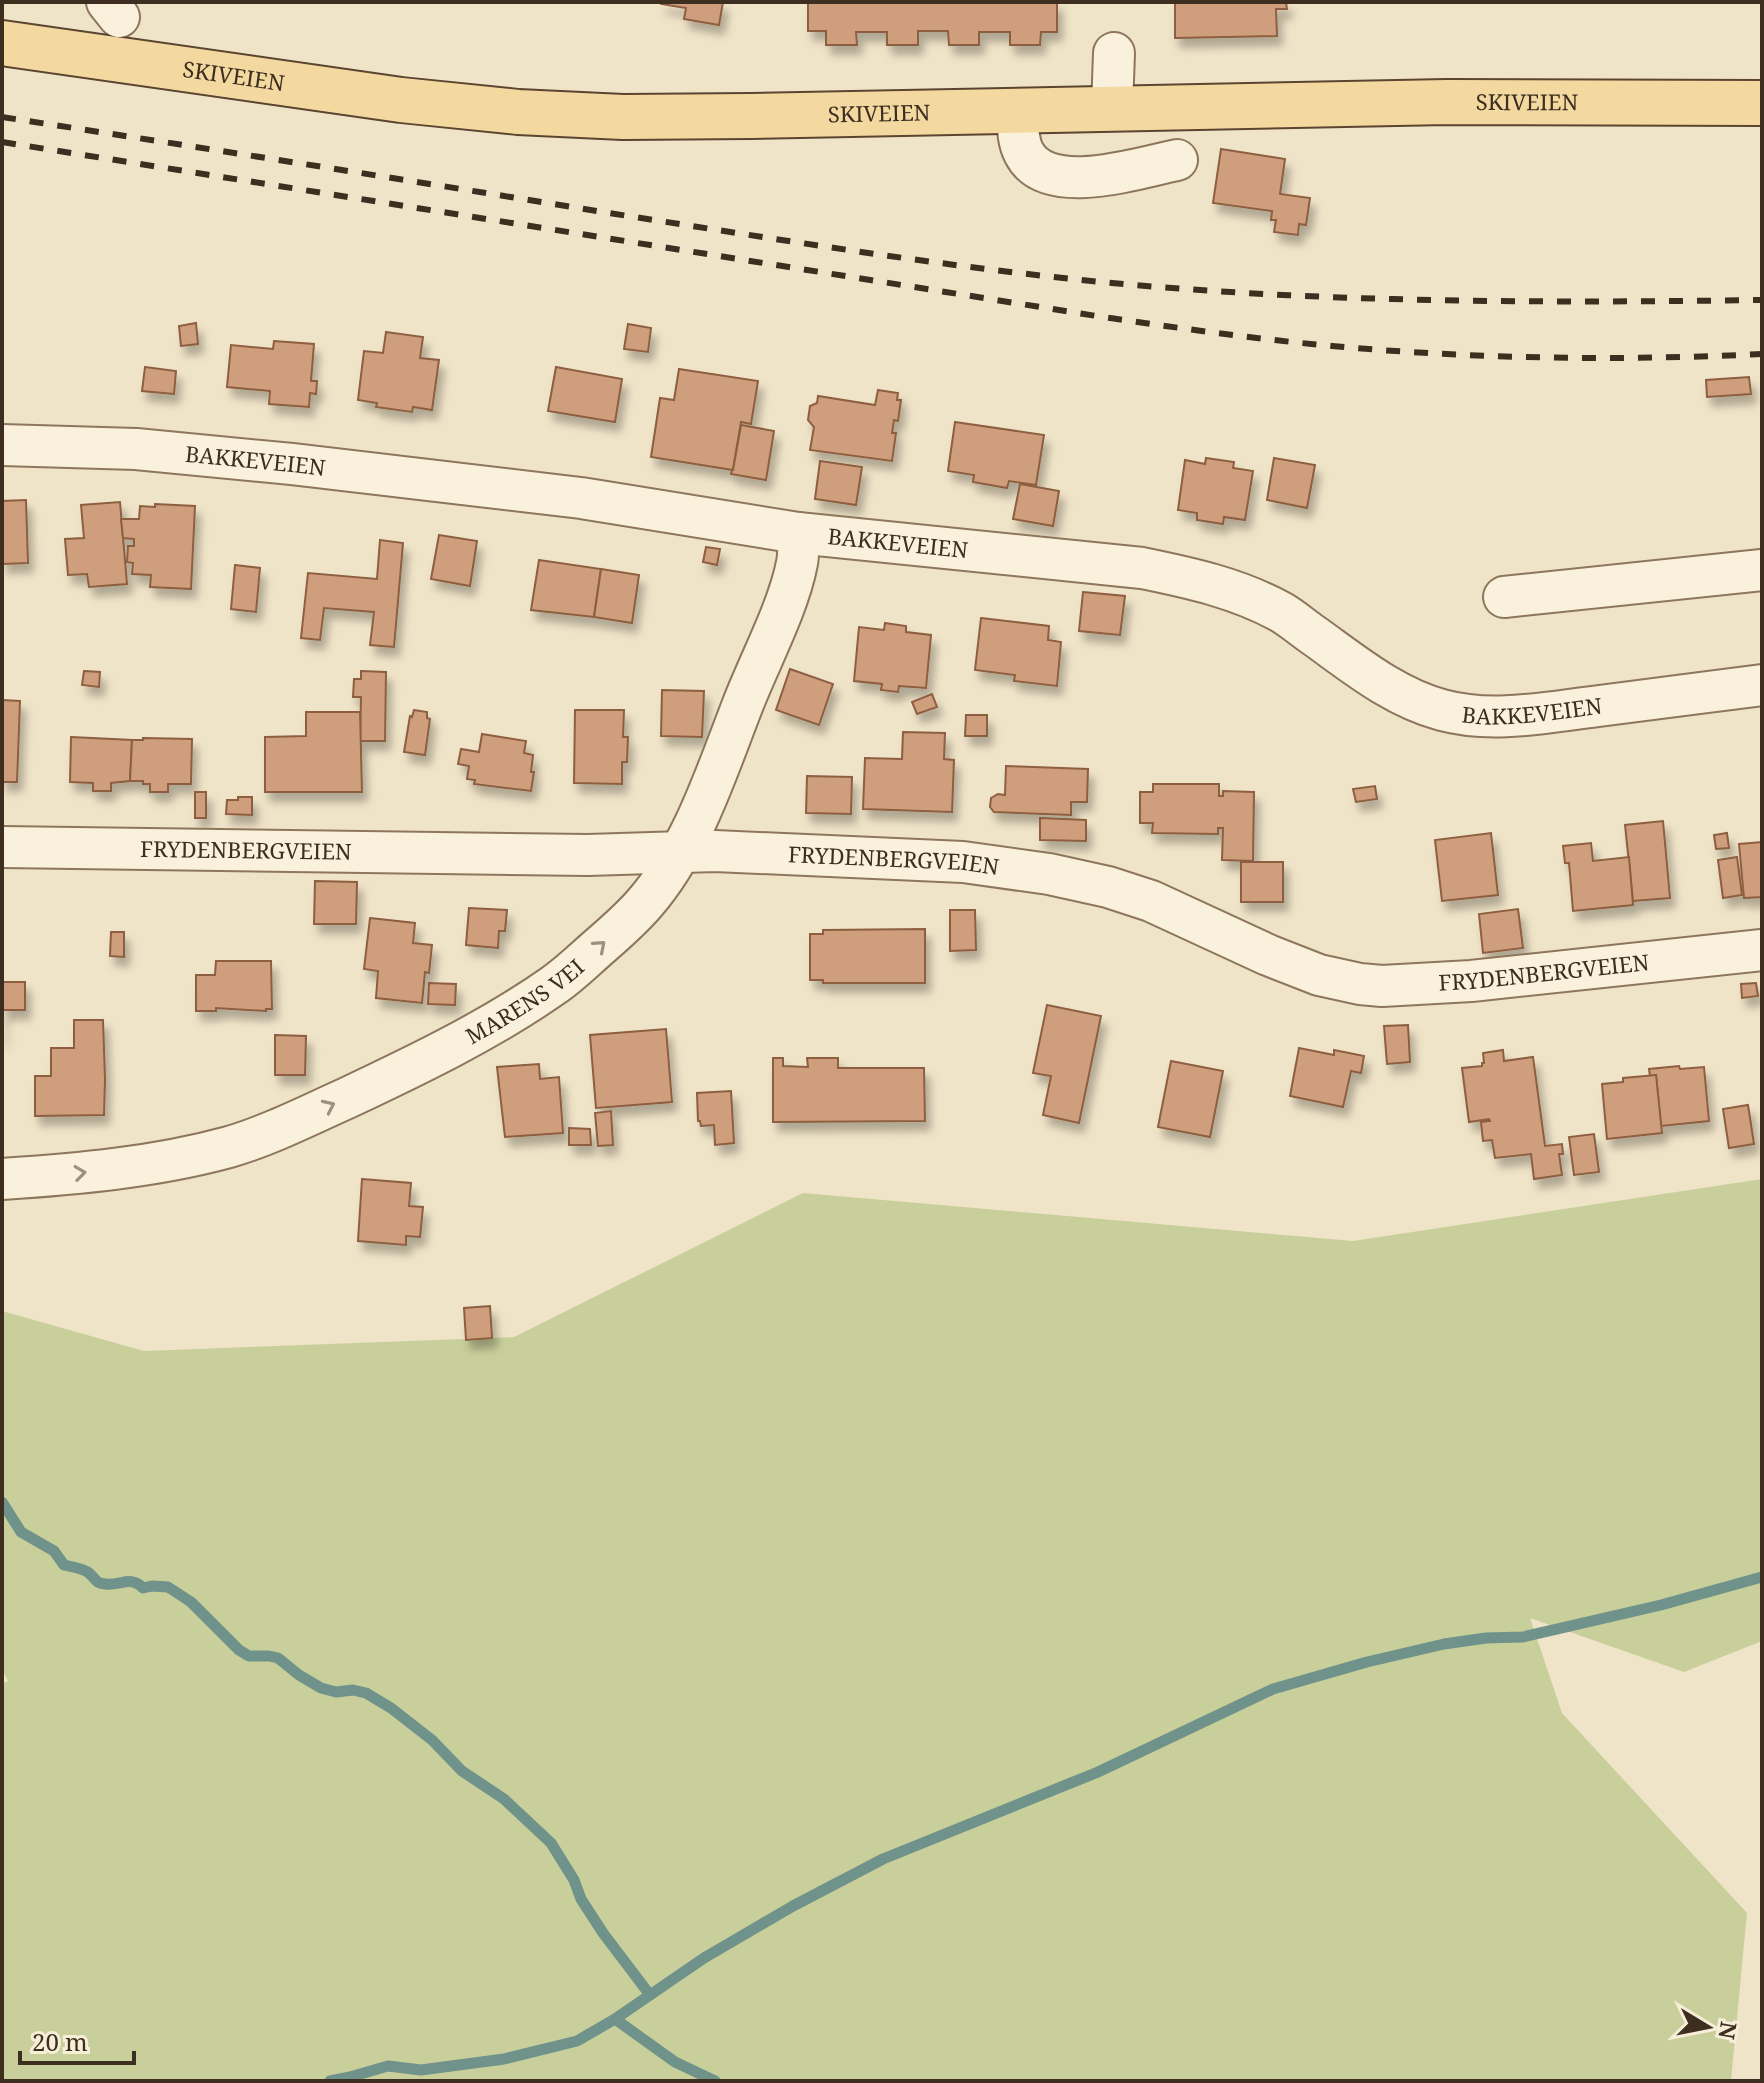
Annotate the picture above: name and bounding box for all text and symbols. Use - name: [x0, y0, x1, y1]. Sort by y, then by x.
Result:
- street label: SKIVEIEN: [181, 53, 287, 97]
- street label: SKIVEIEN: [1476, 86, 1579, 116]
- street label: SKIVEIEN: [828, 96, 931, 128]
- street label: BAKKEVEIEN: [184, 438, 327, 482]
- street label: BAKKEVEIEN: [826, 520, 970, 564]
- street label: BAKKEVEIEN: [1460, 690, 1604, 731]
- street label: FRYDENBERGVEIEN: [140, 833, 352, 866]
- street label: FRYDENBERGVEIEN: [787, 838, 1002, 881]
- one-way arrow: [590, 941, 605, 956]
- street label: FRYDENBERGVEIEN: [1438, 946, 1651, 997]
- street label: MARENS VEI: [460, 952, 590, 1050]
- one-way arrow: [321, 1100, 335, 1116]
- one-way arrow: [73, 1165, 87, 1182]
- north arrow: [1668, 1987, 1748, 2067]
- scale bar: [20, 2015, 134, 2065]
- text: N: [1712, 2020, 1745, 2042]
- text: 20 m: [32, 2025, 88, 2058]

